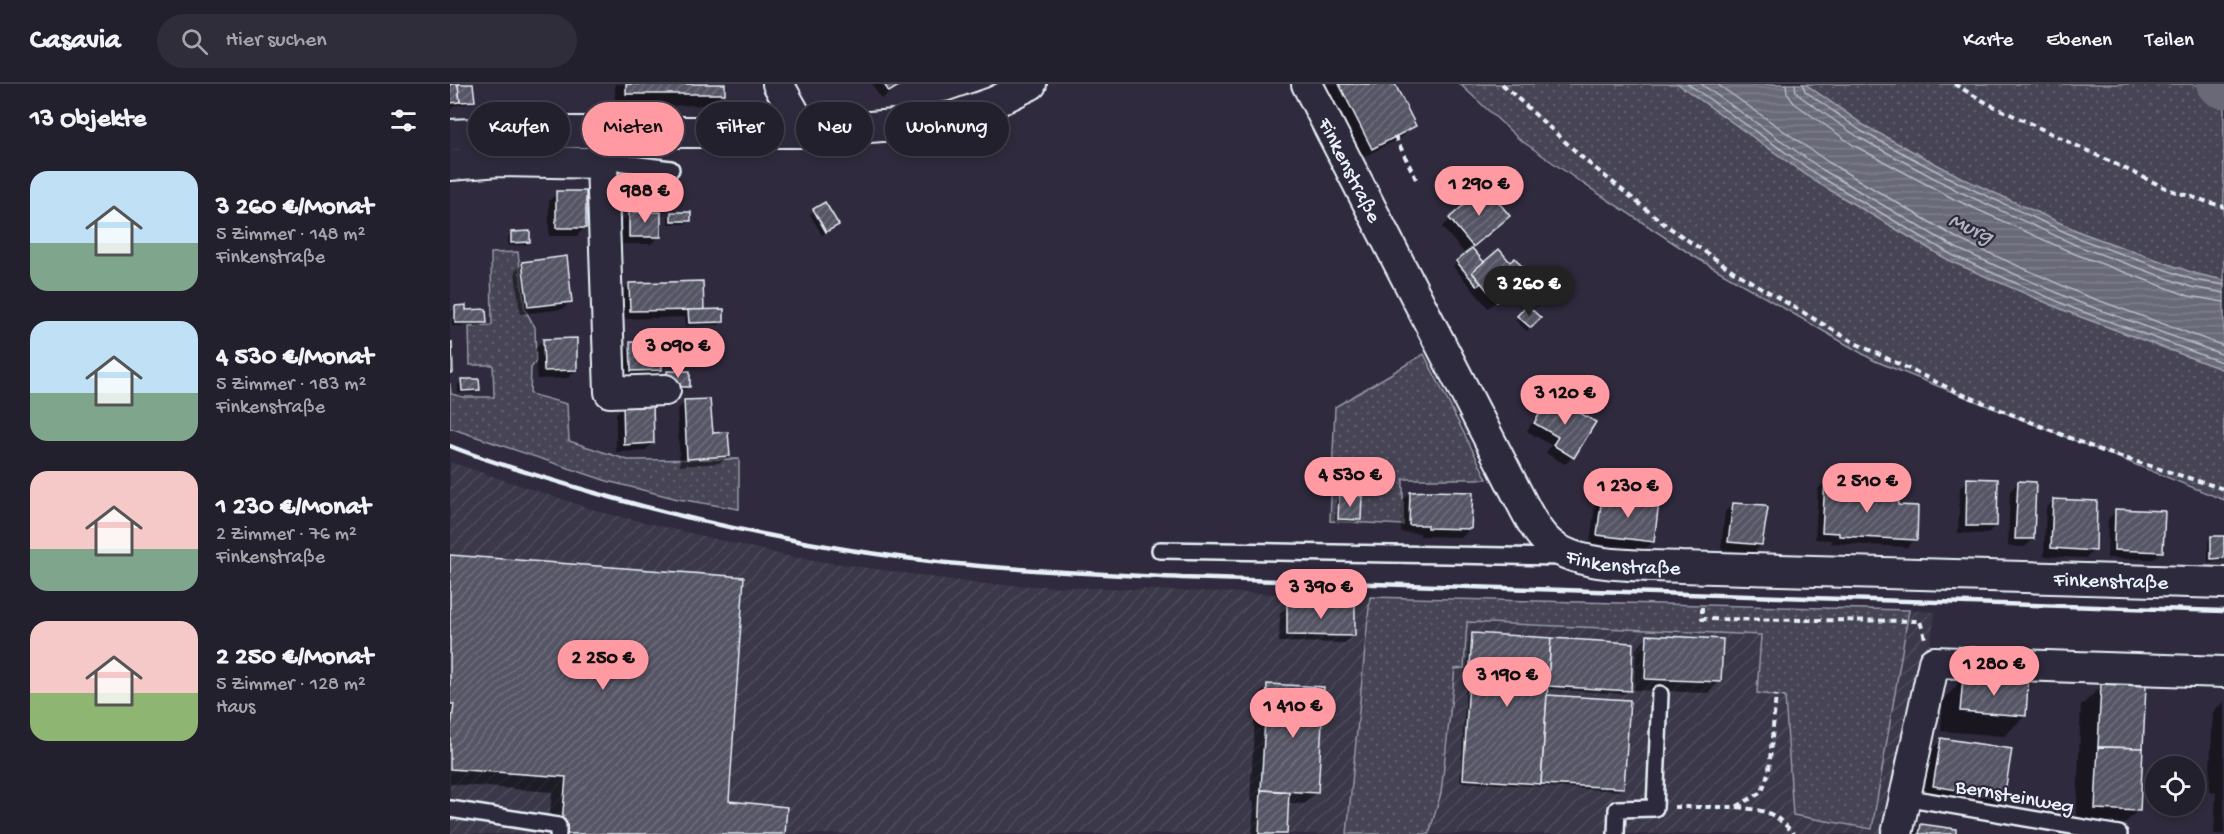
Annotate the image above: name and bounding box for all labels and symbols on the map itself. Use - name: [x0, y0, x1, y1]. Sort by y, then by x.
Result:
- street label: Finkenstraße: [1310, 113, 1385, 229]
- pin: 1 290 €: [1424, 166, 1534, 217]
- pin: 988 €: [603, 173, 687, 224]
- water label: Murg: [1944, 208, 1998, 251]
- pin: 3 260 €: [1474, 266, 1584, 317]
- pin: 3 090 €: [623, 328, 733, 379]
- pin: 3 120 €: [1510, 375, 1620, 426]
- pin: 4 530 €: [1295, 457, 1405, 508]
- pin: 2 510 €: [1812, 463, 1922, 514]
- pin: 1 230 €: [1573, 468, 1683, 519]
- street label: Finkenstraße: [1561, 545, 1682, 583]
- pin: 3 390 €: [1266, 569, 1376, 620]
- street label: Finkenstraße: [2052, 569, 2170, 597]
- pin: 2 250 €: [548, 640, 658, 691]
- pin: 1 280 €: [1939, 646, 2049, 697]
- pin: 3 190 €: [1452, 657, 1562, 708]
- pin: 1 410 €: [1238, 688, 1348, 739]
- street label: Bernsteinweg: [1952, 776, 2076, 821]

